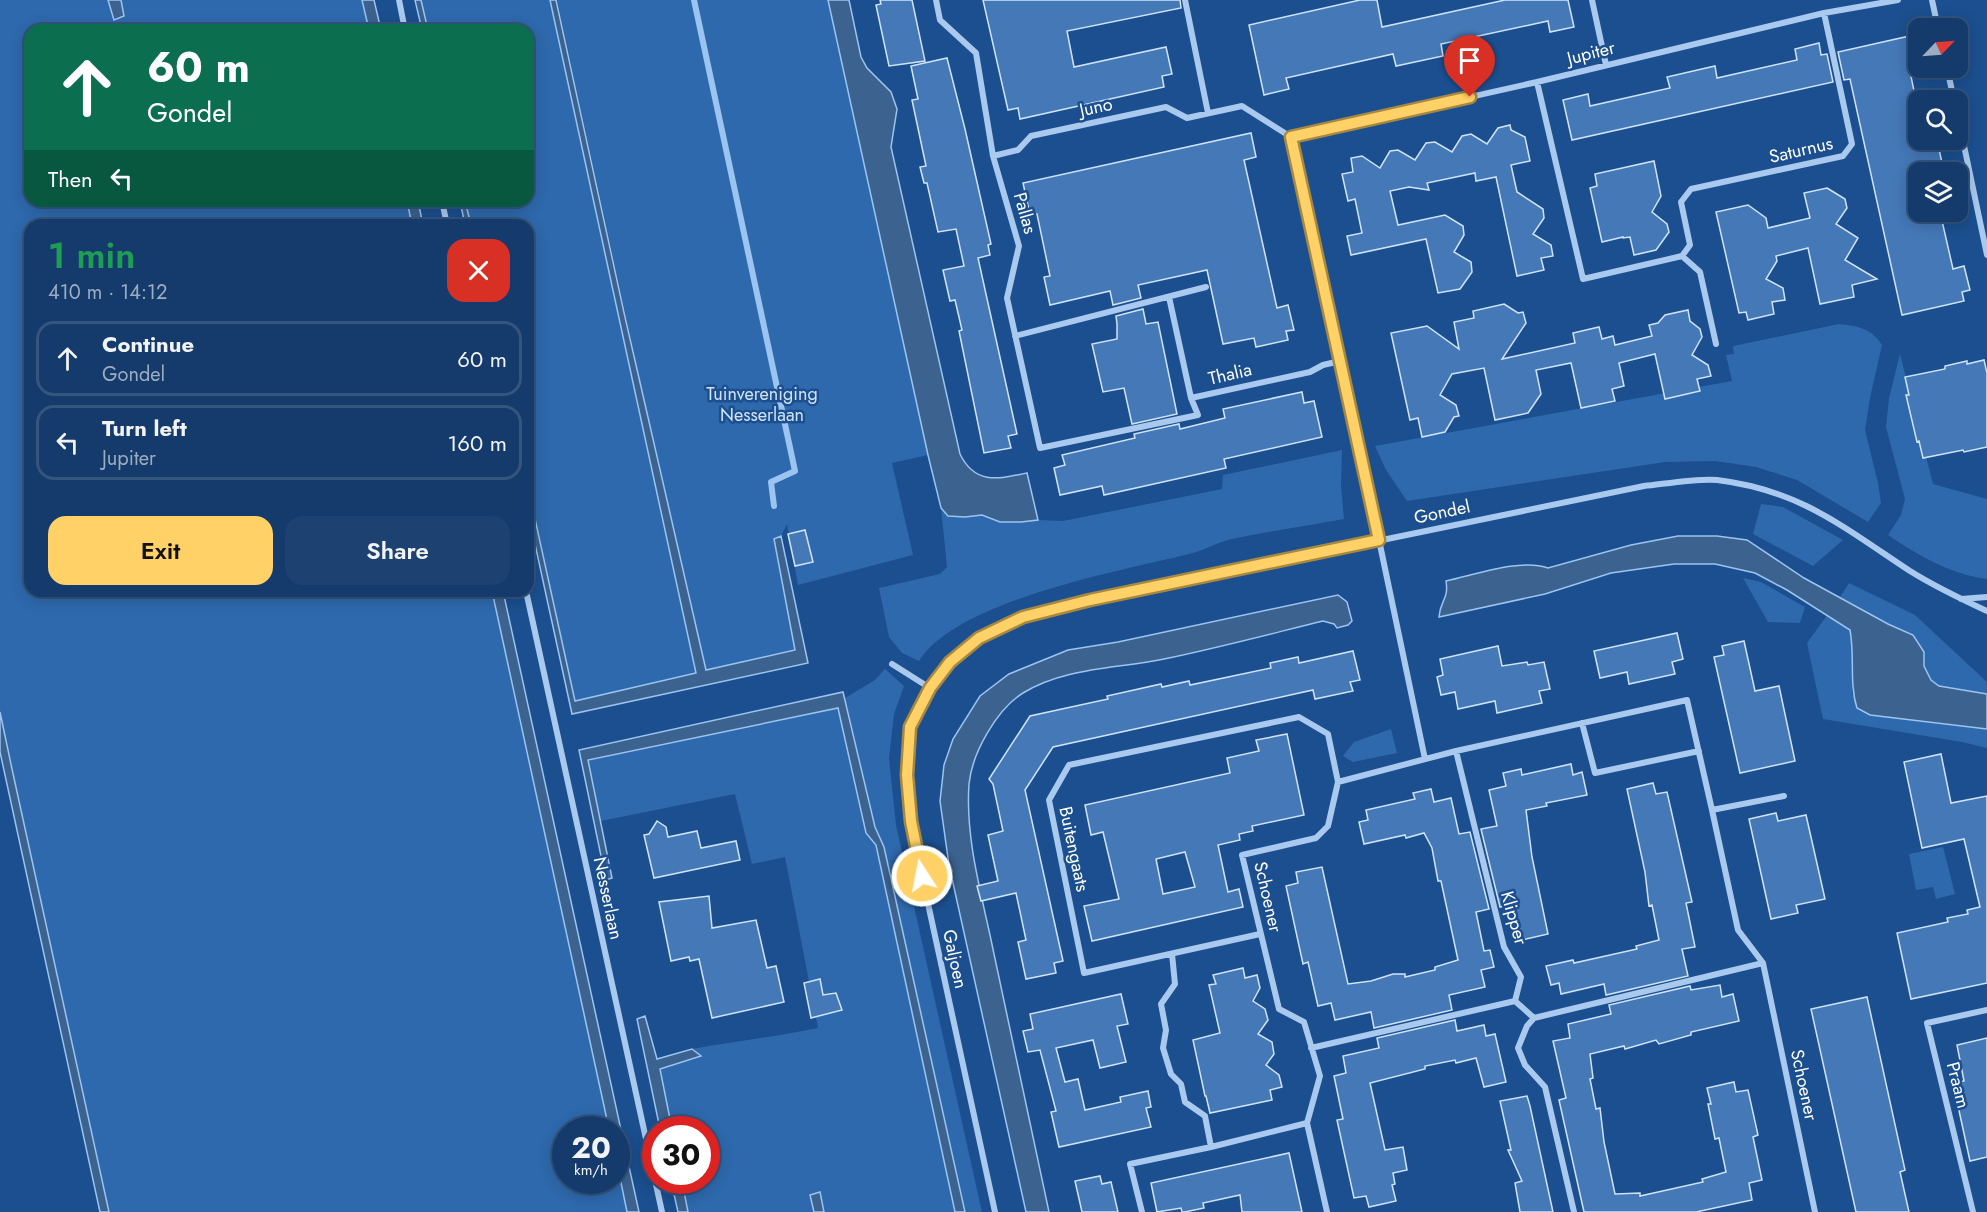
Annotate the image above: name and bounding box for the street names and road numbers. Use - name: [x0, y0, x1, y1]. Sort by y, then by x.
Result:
- street label: Jupiter: [1562, 34, 1618, 72]
- street label: Juno: [1075, 91, 1115, 124]
- street label: Saturnus: [1767, 130, 1835, 170]
- street label: Pallas: [1007, 189, 1043, 237]
- street label: Thalia: [1206, 356, 1254, 392]
- street label: Gondel: [1411, 493, 1473, 531]
- street label: Buitengaats: [1052, 804, 1096, 894]
- street label: Nesserlaan: [587, 854, 629, 942]
- street label: Schoener: [1247, 859, 1289, 936]
- street label: Klipper: [1494, 888, 1534, 949]
- street label: Galjoen: [936, 927, 974, 991]
- street label: Schoener: [1784, 1047, 1824, 1124]
- street label: Praam: [1940, 1059, 1976, 1111]

